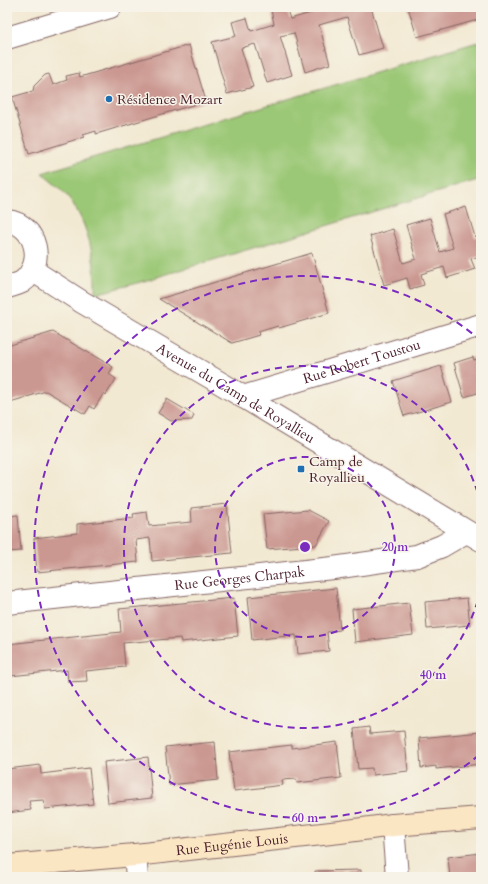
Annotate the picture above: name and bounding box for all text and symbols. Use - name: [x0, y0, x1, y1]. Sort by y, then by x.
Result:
- place label: Résidence Mozart: [117, 90, 223, 109]
- marker: Résidence Mozart: [104, 94, 114, 104]
- street label: Rue Robert Toustou: [301, 335, 423, 388]
- street label: Avenue du Camp de Royallieu: [153, 339, 319, 448]
- place label: Camp de Royallieu: [309, 452, 365, 487]
- marker: Camp de Royallieu: [296, 464, 306, 474]
- text: 20 m: [382, 539, 409, 555]
- centre of rings: [298, 540, 312, 554]
- street label: Rue Georges Charpak: [174, 562, 306, 595]
- text: 40 m: [420, 667, 447, 683]
- text: 60 m: [292, 810, 319, 826]
- street label: Rue Eugénie Louis: [175, 829, 289, 860]

